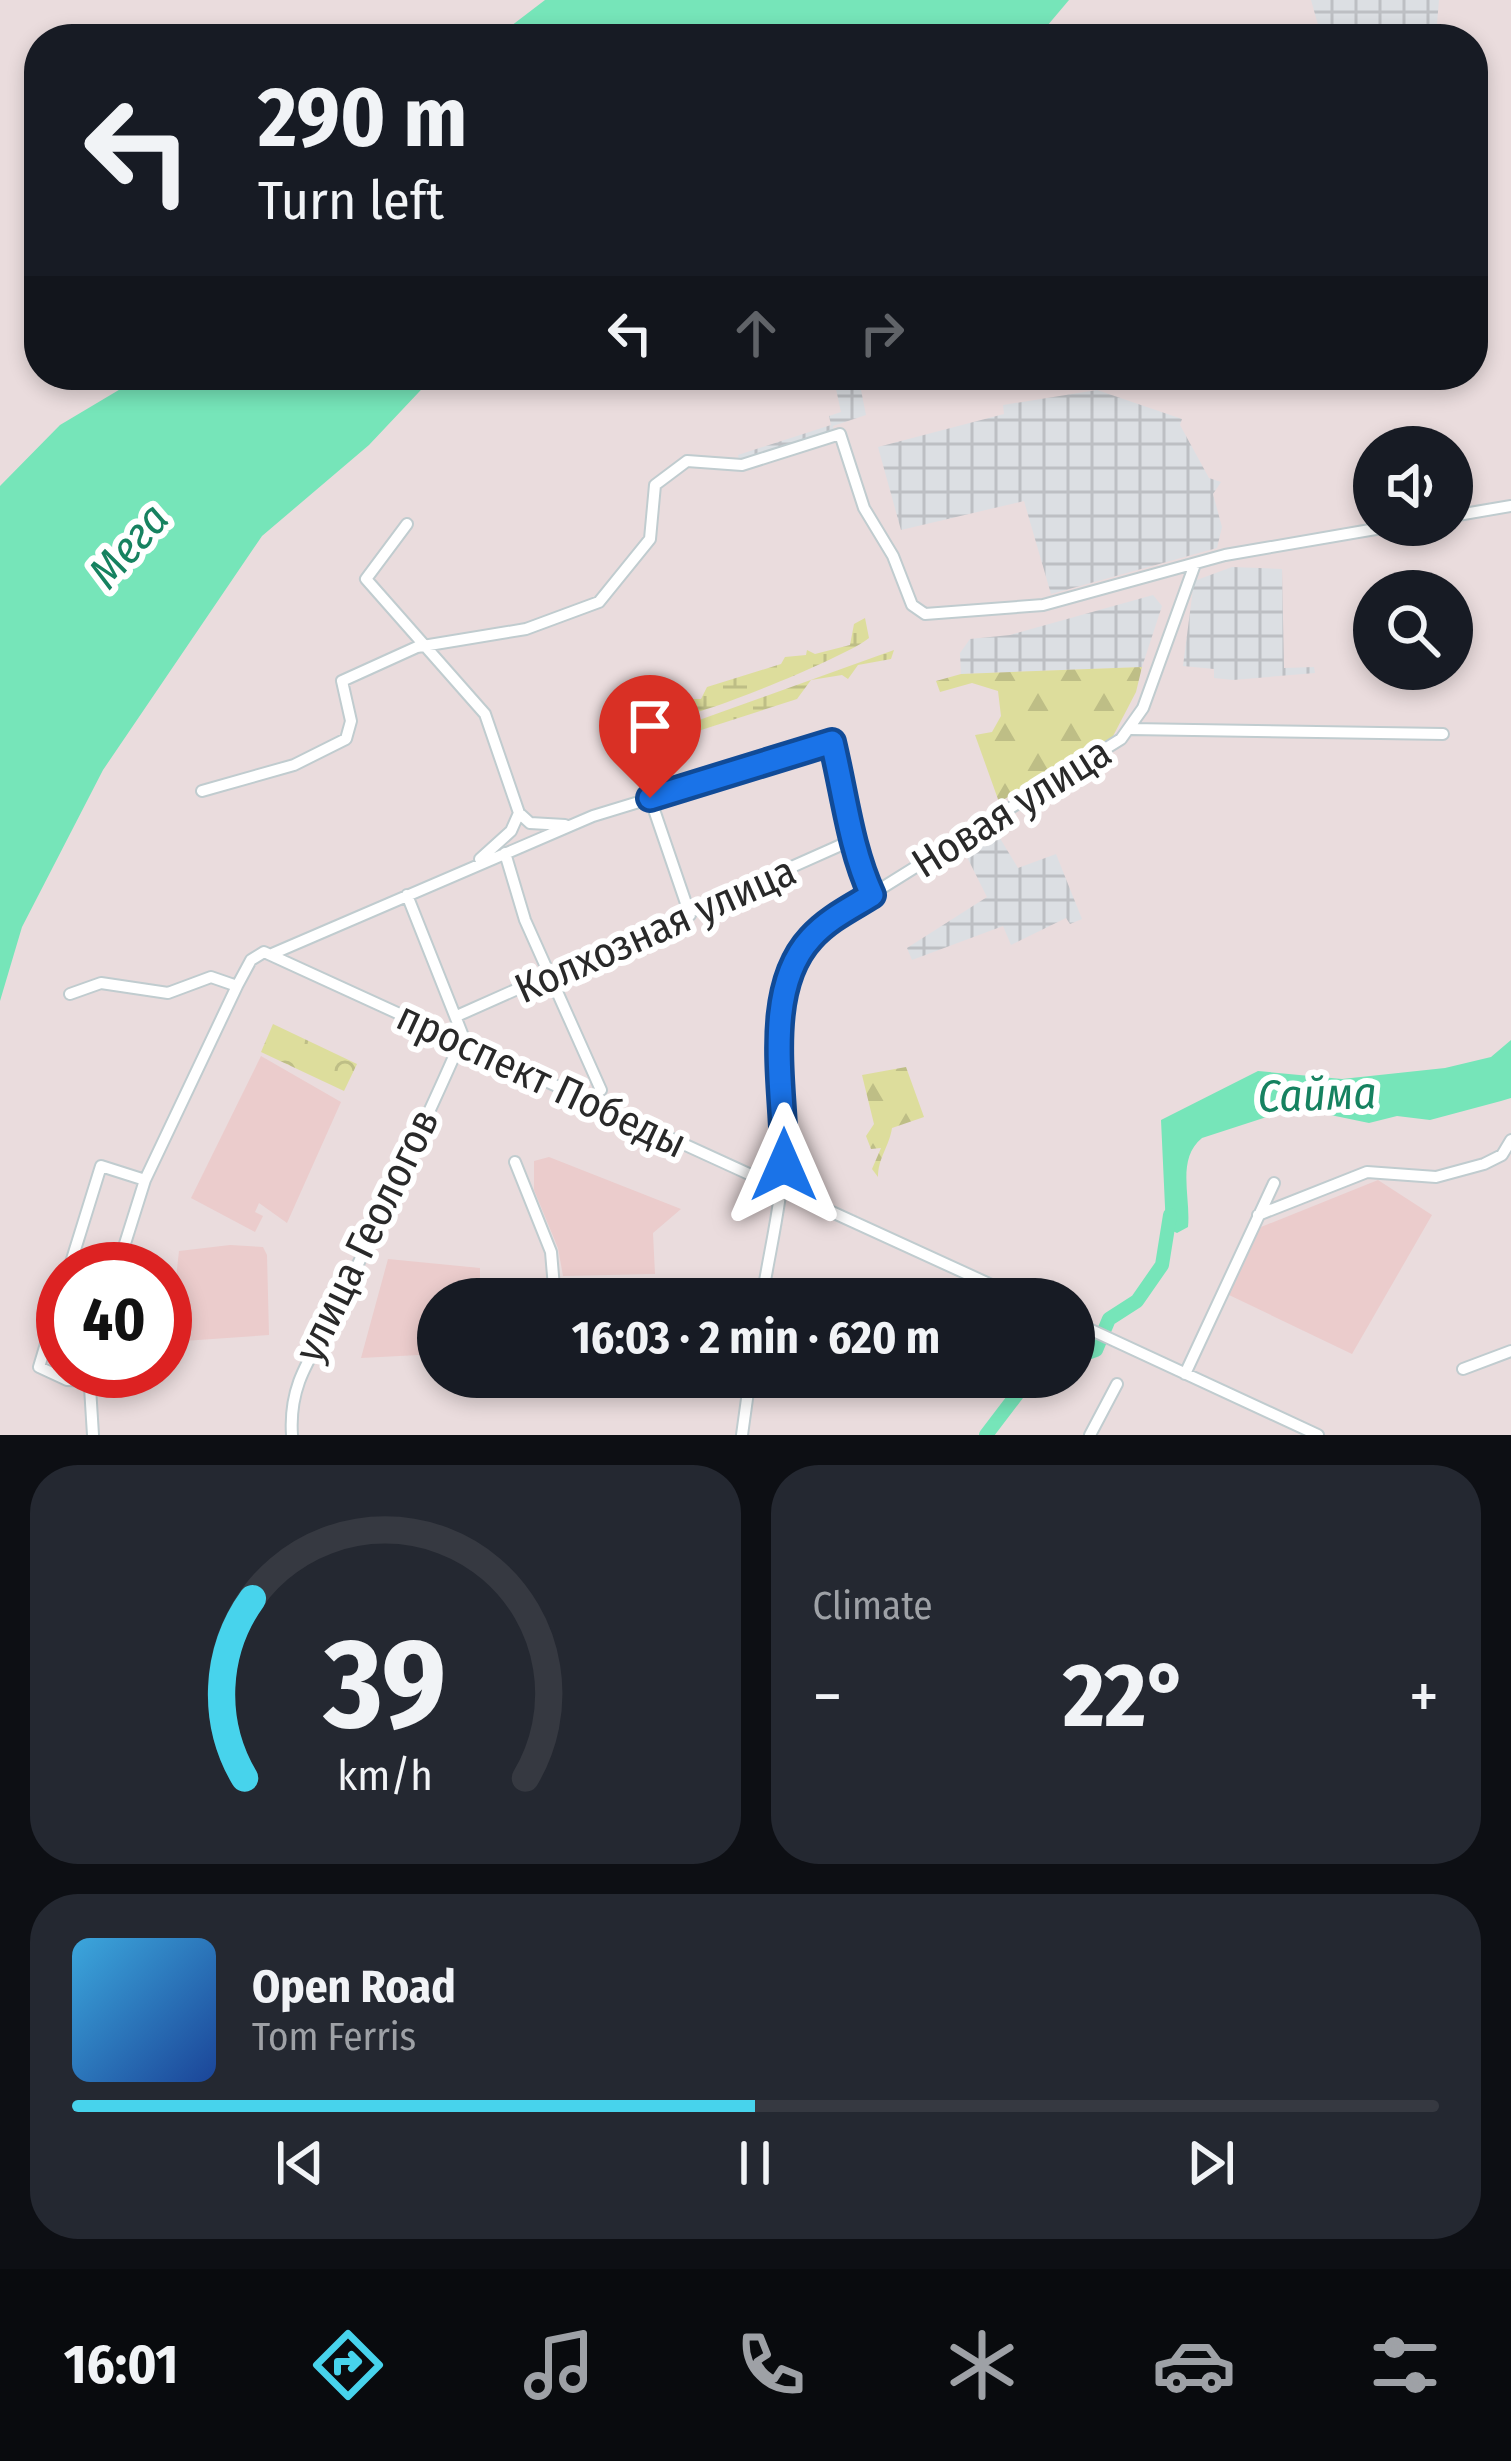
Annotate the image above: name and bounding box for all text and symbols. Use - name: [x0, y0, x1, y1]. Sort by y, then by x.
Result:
- text: 290 m: [258, 67, 467, 168]
- icon: left: [60, 72, 216, 228]
- text: Turn left: [258, 169, 444, 233]
- icon: left: [597, 300, 663, 366]
- icon: ahead: [723, 300, 789, 366]
- icon: right: [849, 300, 915, 366]
- map controls: [1353, 426, 1473, 690]
- button: sound: [1353, 426, 1473, 546]
- water label: Мега: [77, 492, 180, 599]
- button: search: [1353, 570, 1473, 690]
- pin: [599, 675, 701, 798]
- icon: arrive: [617, 693, 683, 759]
- street label: Новая улица: [903, 727, 1120, 889]
- street label: Колхозная улица: [507, 846, 803, 1014]
- street label: проспект Победы: [389, 991, 694, 1169]
- water label: Сайма: [1257, 1066, 1378, 1124]
- street label: улица Геологов: [284, 1101, 450, 1370]
- position arrow: [721, 1102, 847, 1228]
- speed limit sign: 40: [36, 1242, 192, 1398]
- text: 16:03 · 2 min · 620 m: [572, 1311, 940, 1365]
- text: Climate: [813, 1583, 933, 1629]
- text: 39: [323, 1610, 446, 1760]
- text: 22°: [1063, 1642, 1188, 1750]
- text: −: [813, 1657, 842, 1736]
- text: +: [1409, 1657, 1439, 1736]
- text: km/h: [337, 1749, 433, 1800]
- text: Open Road: [252, 1960, 456, 2014]
- text: Tom Ferris: [252, 2014, 416, 2060]
- icon: previous: [267, 2130, 333, 2196]
- icon: pause: [722, 2130, 788, 2196]
- icon: next: [1178, 2130, 1244, 2196]
- icon: directions: [306, 2323, 390, 2407]
- icon: music: [517, 2323, 601, 2407]
- icon: phone: [729, 2323, 813, 2407]
- icon: climate: [940, 2323, 1024, 2407]
- icon: car: [1152, 2323, 1236, 2407]
- icon: filters: [1363, 2323, 1447, 2407]
- text: 16:01: [64, 2333, 178, 2397]

